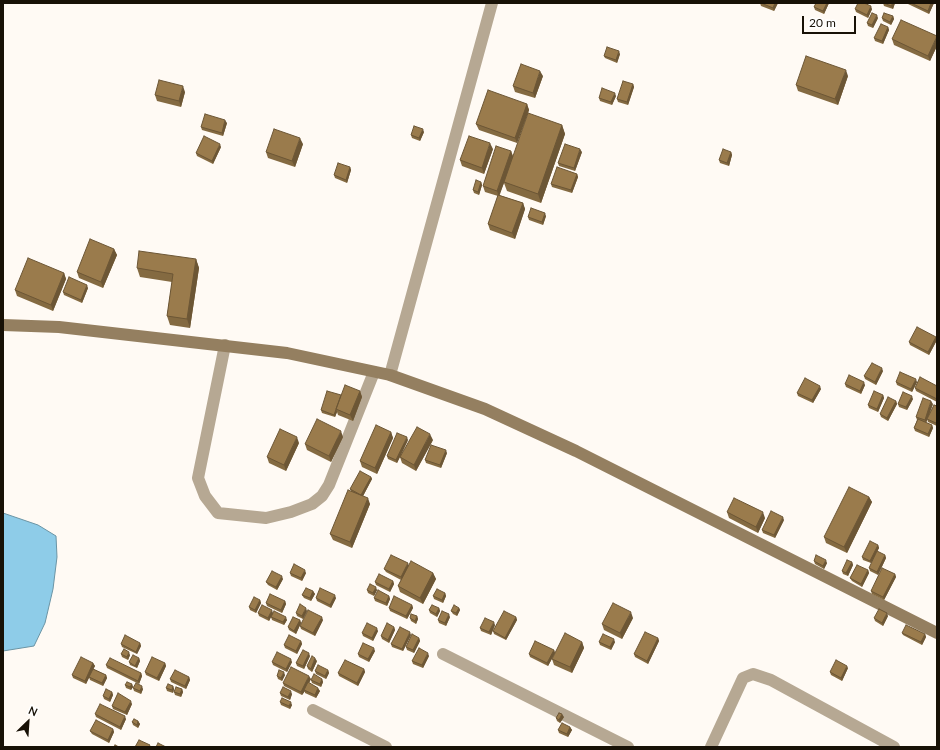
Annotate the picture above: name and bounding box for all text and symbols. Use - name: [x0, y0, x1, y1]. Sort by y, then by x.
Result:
- scale bar: [804, 8, 858, 34]
- text: 20 m: [809, 15, 836, 30]
- north arrow: [8, 702, 48, 742]
- text: N: [27, 703, 40, 718]

